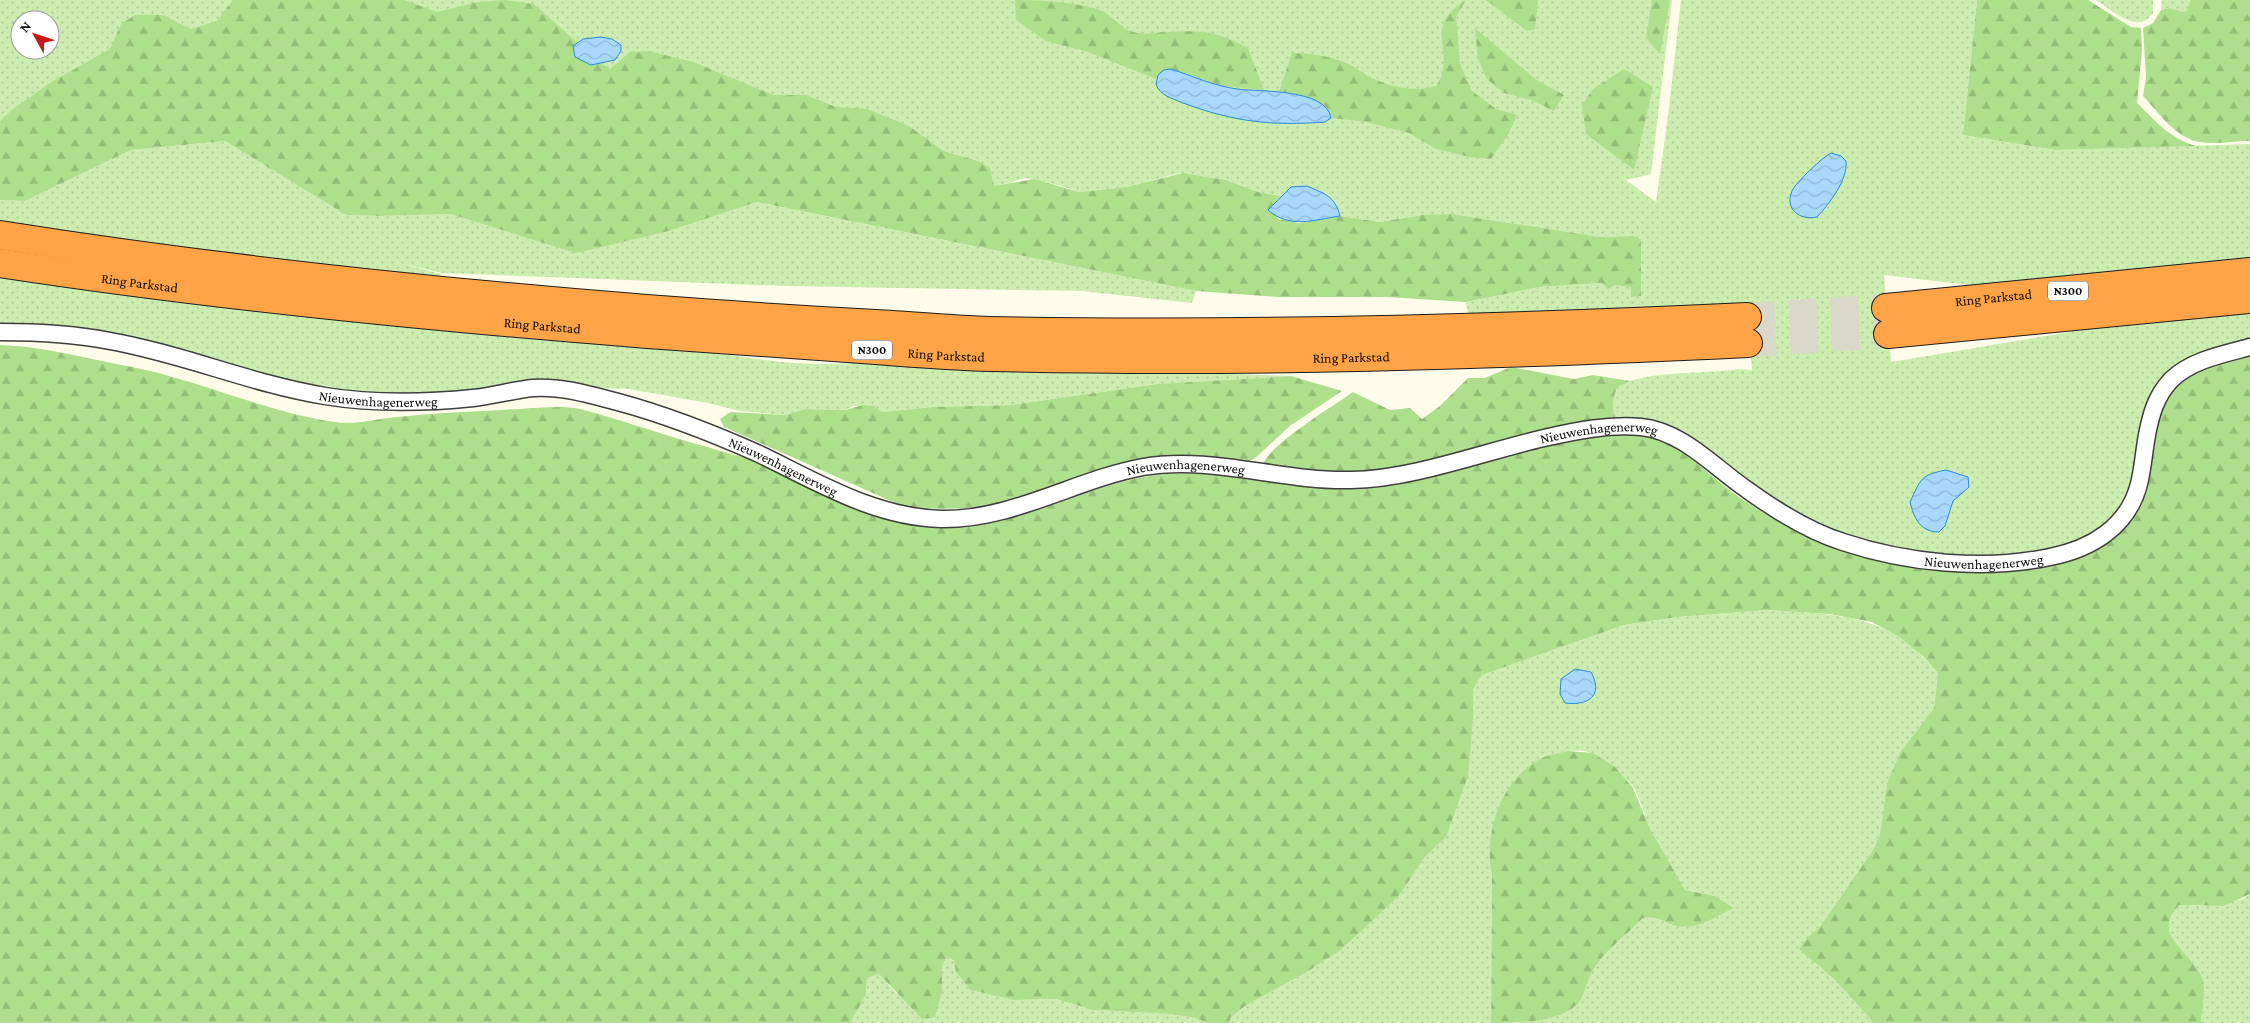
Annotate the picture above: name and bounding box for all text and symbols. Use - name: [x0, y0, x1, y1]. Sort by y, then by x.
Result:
- north arrow: [10, 10, 60, 60]
- text: N: [16, 17, 35, 35]
- street label: Ring Parkstad: [100, 270, 179, 296]
- road number: N300: [2048, 282, 2088, 300]
- street label: Ring Parkstad: [1954, 286, 2033, 309]
- street label: Ring Parkstad: [503, 314, 582, 337]
- road number: N300: [852, 340, 892, 360]
- street label: Ring Parkstad: [907, 344, 986, 365]
- street label: Ring Parkstad: [1312, 348, 1391, 366]
- street label: Nieuwenhagenerweg: [318, 387, 438, 410]
- street label: Nieuwenhagenerweg: [1538, 418, 1660, 447]
- street label: Nieuwenhagenerweg: [726, 434, 840, 499]
- street label: Nieuwenhagenerweg: [1125, 456, 1246, 478]
- street label: Nieuwenhagenerweg: [1923, 550, 2045, 572]

